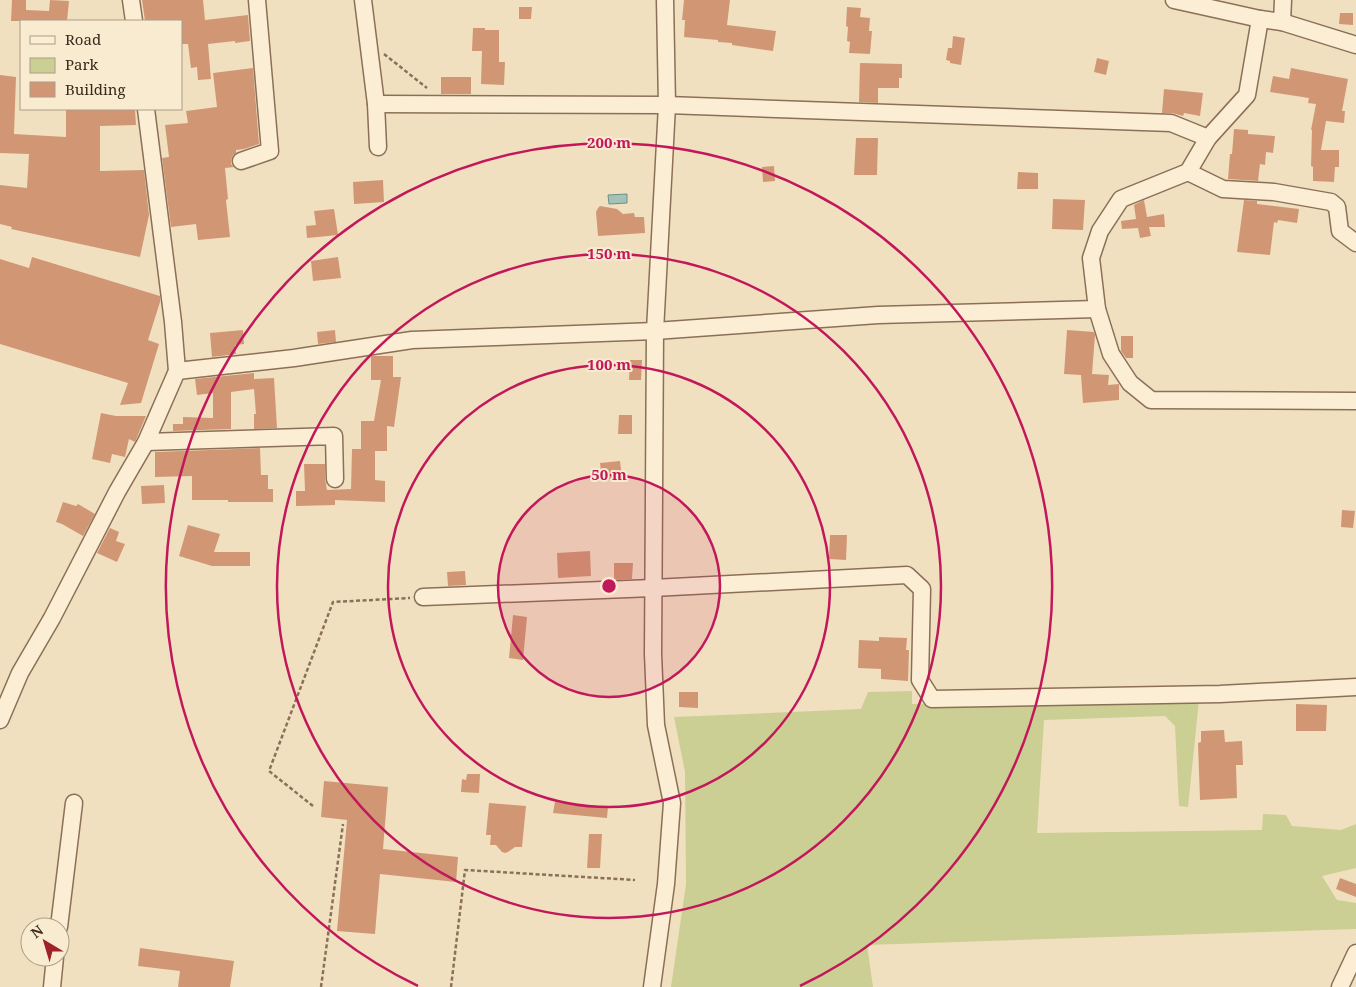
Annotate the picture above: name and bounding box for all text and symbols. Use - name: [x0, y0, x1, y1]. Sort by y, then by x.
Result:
- legend: [20, 20, 182, 110]
- text: Road: [65, 29, 101, 49]
- text: Park: [65, 54, 99, 74]
- text: Building: [65, 79, 126, 99]
- text: 200 m: [587, 132, 631, 152]
- text: 150 m: [587, 243, 631, 263]
- text: 100 m: [587, 354, 631, 374]
- text: 50 m: [591, 464, 627, 484]
- centre of rings: [600, 577, 618, 595]
- north arrow: [20, 917, 70, 967]
- text: N: [26, 920, 47, 942]

